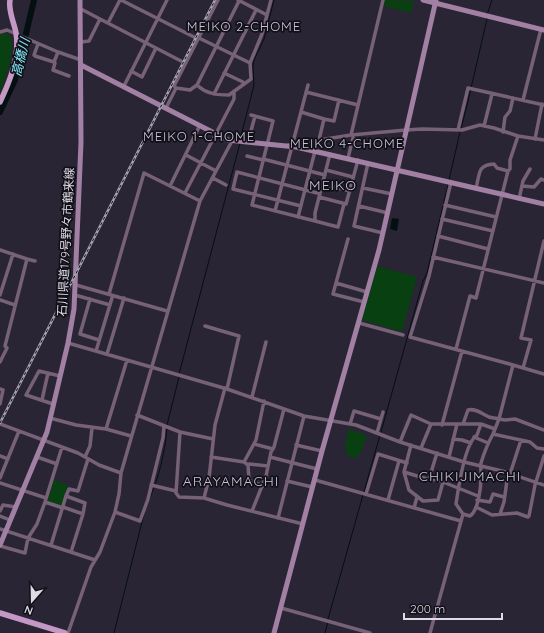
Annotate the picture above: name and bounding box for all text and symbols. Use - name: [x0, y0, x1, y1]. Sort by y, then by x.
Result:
- district label: MEIKO 2-CHOME: [187, 18, 301, 34]
- water label: 高橋川: [8, 34, 33, 78]
- district label: MEIKO 1-CHOME: [143, 128, 255, 144]
- district label: MEIKO 4-CHOME: [290, 135, 404, 151]
- street label: 石川県道179号野々市鶴来線: [54, 167, 77, 317]
- district label: MEIKO: [309, 176, 357, 194]
- district label: CHIKIJIMACHI: [419, 467, 521, 485]
- district label: ARAYAMACHI: [183, 472, 279, 490]
- north arrow: [12, 581, 52, 621]
- scale bar: [404, 595, 502, 621]
- text: 200 m: [410, 601, 445, 616]
- text: N: [22, 602, 35, 618]

